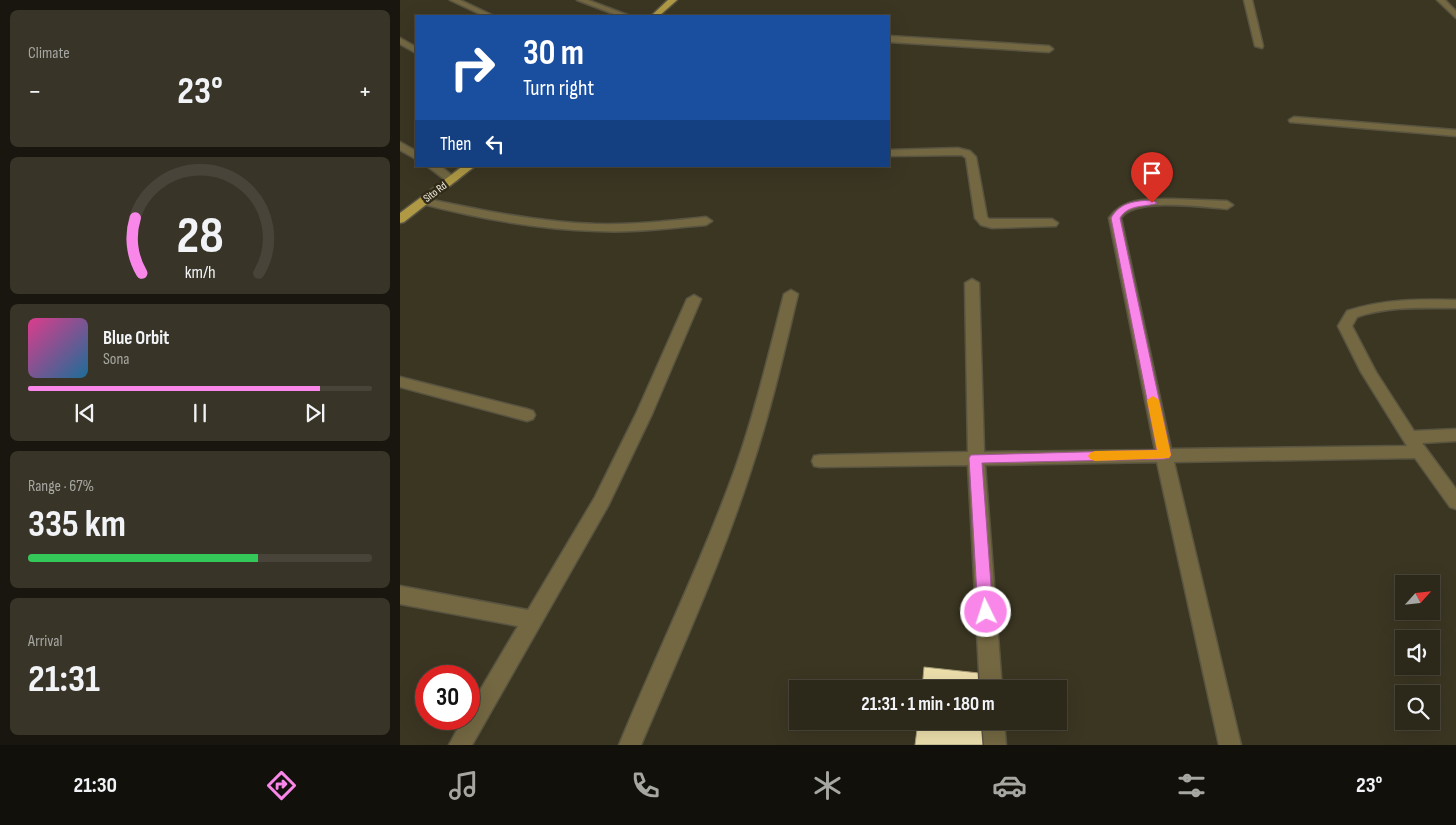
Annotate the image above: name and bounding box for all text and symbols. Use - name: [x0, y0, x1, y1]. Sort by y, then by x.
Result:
- text: 30 m: [523, 32, 584, 75]
- icon: right: [440, 35, 505, 100]
- text: Climate: [28, 44, 70, 63]
- text: 23°: [177, 69, 223, 114]
- text: −: [28, 75, 42, 108]
- text: +: [358, 75, 372, 108]
- text: Turn right: [523, 75, 594, 102]
- icon: left: [481, 130, 509, 158]
- text: Then: [440, 133, 471, 156]
- pin: [1131, 152, 1173, 203]
- icon: arrive: [1138, 159, 1166, 187]
- street label: Sito Rd: [421, 179, 450, 205]
- text: 28: [176, 205, 224, 268]
- text: km/h: [185, 262, 215, 283]
- text: Blue Orbit: [103, 327, 169, 350]
- text: Sona: [103, 350, 130, 369]
- icon: previous: [71, 399, 99, 427]
- icon: pause: [186, 399, 214, 427]
- icon: next: [301, 399, 329, 427]
- text: Range · 67%: [28, 477, 94, 496]
- text: 335 km: [28, 502, 126, 547]
- north arrow: [1395, 575, 1440, 620]
- map controls: [1395, 575, 1440, 730]
- position arrow: [959, 585, 1011, 637]
- button: sound: [1395, 630, 1440, 675]
- text: Arrival: [28, 632, 62, 651]
- text: 21:31: [28, 657, 100, 702]
- speed limit sign: 30: [415, 665, 480, 730]
- button: search: [1395, 685, 1440, 730]
- text: 21:31 · 1 min · 180 m: [861, 693, 995, 716]
- icon: directions: [264, 768, 299, 803]
- icon: music: [446, 768, 481, 803]
- icon: phone: [628, 768, 663, 803]
- icon: climate: [810, 768, 845, 803]
- icon: car: [992, 768, 1027, 803]
- icon: filters: [1174, 768, 1209, 803]
- text: 21:30: [74, 772, 117, 799]
- text: 23°: [1356, 772, 1382, 799]

